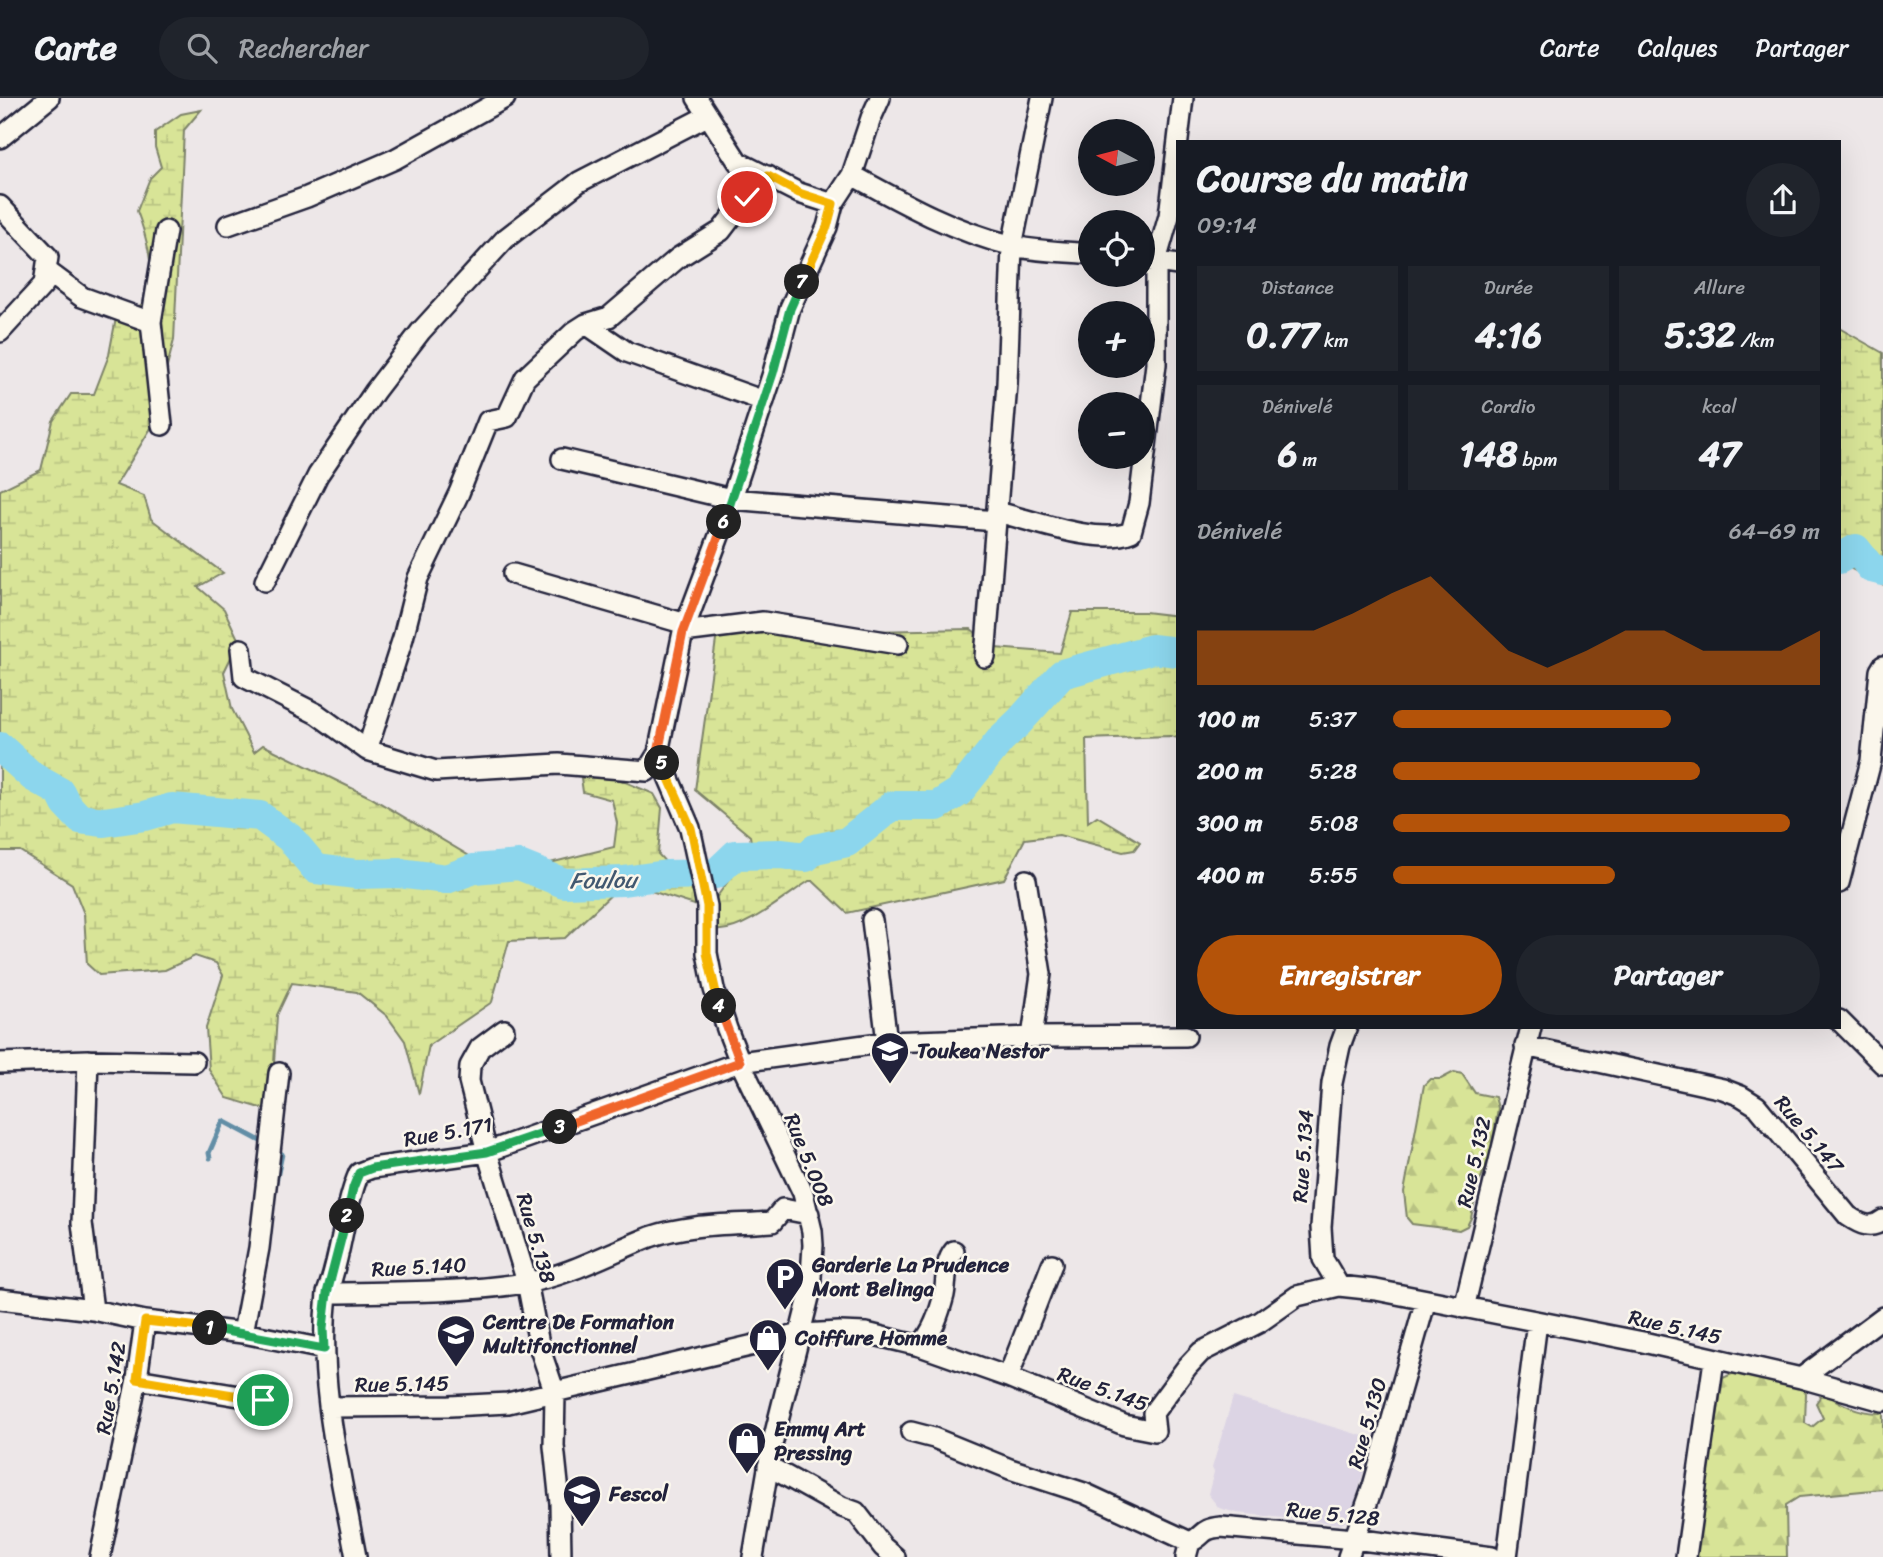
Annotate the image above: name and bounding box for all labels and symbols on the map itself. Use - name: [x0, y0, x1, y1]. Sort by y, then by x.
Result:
- north arrow: [1078, 119, 1155, 196]
- pin: [717, 167, 777, 227]
- pin: 7: [784, 264, 820, 300]
- pin: 6: [706, 504, 742, 540]
- pin: 5: [644, 746, 680, 780]
- water label: Foulou: [569, 859, 639, 902]
- pin: 4: [702, 988, 736, 1024]
- school or university icon: Toukea Nestor: [869, 1030, 911, 1085]
- place label: Toukea Nestor: [917, 1032, 1051, 1070]
- street label: Rue 5.147: [1764, 1086, 1855, 1184]
- street label: Rue 5.171: [401, 1106, 495, 1158]
- street label: Rue 5.008: [773, 1107, 845, 1213]
- street label: Rue 5.134: [1281, 1108, 1325, 1204]
- pin: 3: [542, 1110, 578, 1144]
- street label: Rue 5.132: [1445, 1113, 1503, 1211]
- street label: Rue 5.138: [505, 1188, 567, 1288]
- pin: 2: [330, 1198, 364, 1234]
- street label: Rue 5.140: [371, 1246, 467, 1288]
- place label: Garderie La Prudence Mont Belinga: [811, 1246, 1009, 1308]
- parking icon: Garderie La Prudence Mont Belinga: [764, 1256, 806, 1311]
- street label: Rue 5.145: [1625, 1298, 1725, 1356]
- place label: Centre De Formation Multifonctionnel: [482, 1303, 675, 1365]
- pin: 1: [192, 1310, 228, 1346]
- school or university icon: Centre De Formation Multifonctionnel: [435, 1313, 477, 1368]
- shop icon: Coiffure Homme: [747, 1317, 789, 1372]
- place label: Coiffure Homme: [794, 1319, 948, 1357]
- street label: Rue 5.142: [84, 1339, 138, 1437]
- street label: Rue 5.145: [1052, 1355, 1154, 1423]
- street label: Rue 5.145: [354, 1364, 450, 1404]
- pin: [233, 1370, 293, 1430]
- street label: Rue 5.130: [1336, 1373, 1398, 1473]
- place label: Emmy Art Pressing: [774, 1410, 866, 1472]
- shop icon: Emmy Art Pressing: [726, 1420, 768, 1475]
- school or university icon: Fescol: [561, 1473, 603, 1528]
- place label: Fescol: [608, 1475, 669, 1513]
- street label: Rue 5.128: [1285, 1490, 1382, 1538]

